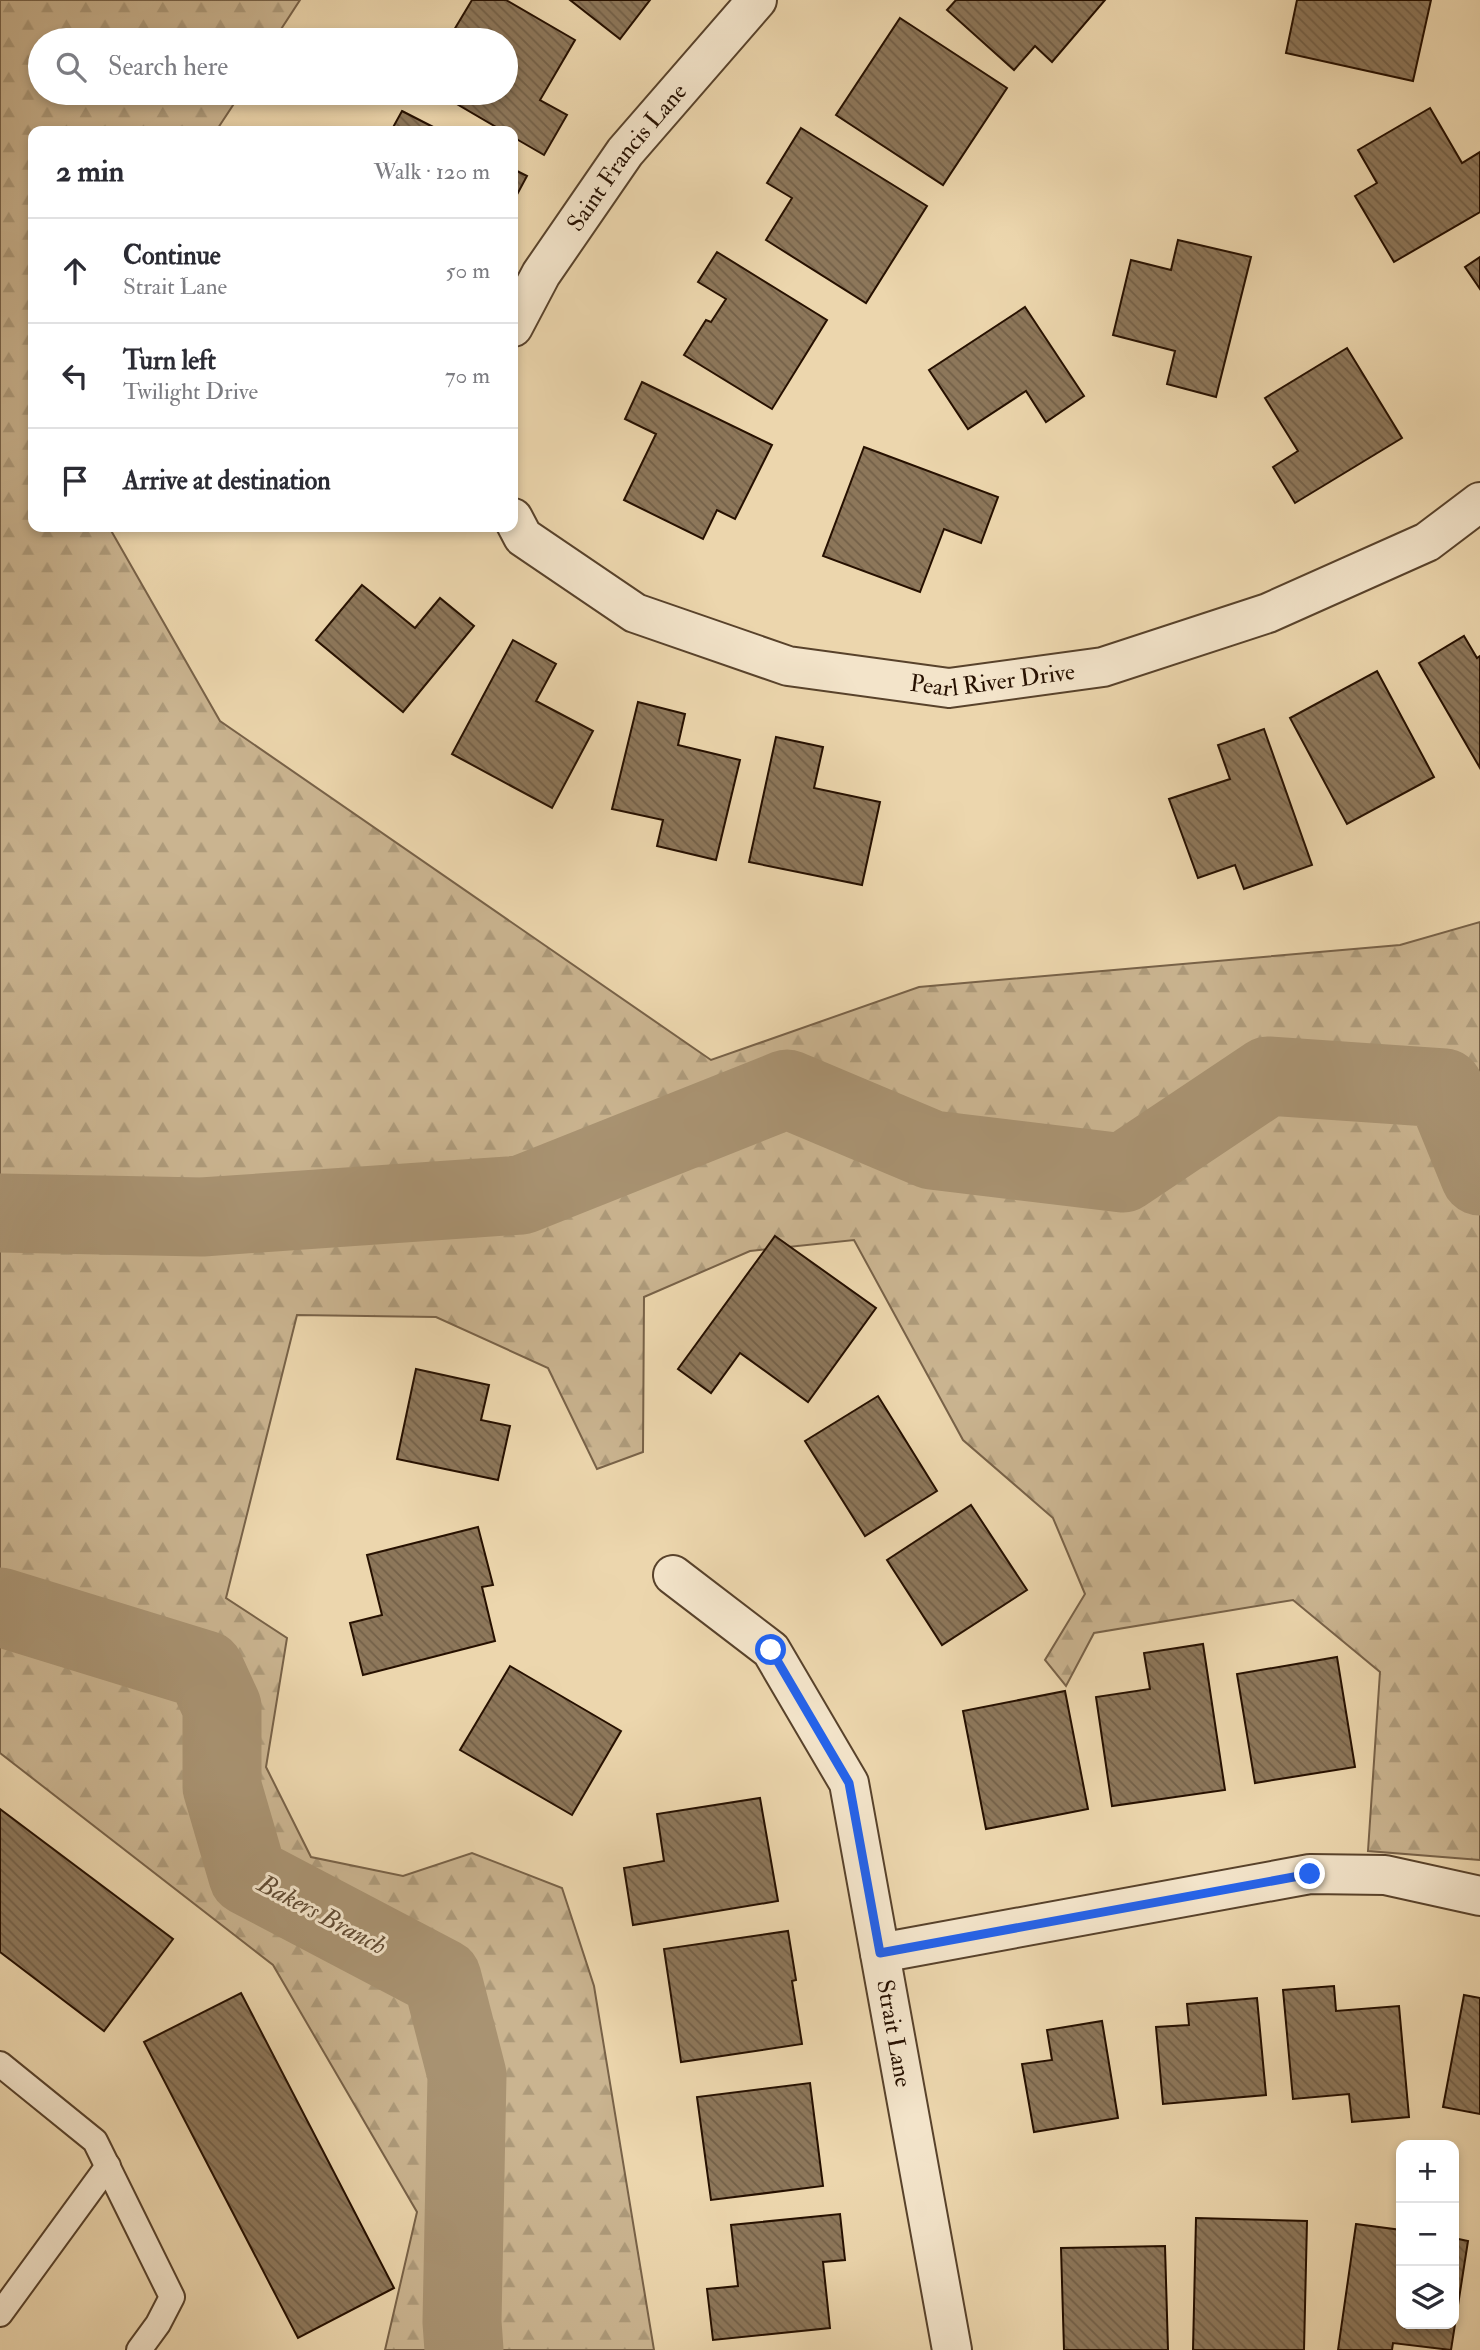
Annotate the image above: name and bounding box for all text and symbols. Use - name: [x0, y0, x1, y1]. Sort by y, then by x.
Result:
- search box: [28, 28, 518, 105]
- icon: search: [52, 48, 90, 86]
- text: Search here: [108, 51, 228, 83]
- street label: Saint Francis Lane: [560, 76, 694, 237]
- text: 2 min: [56, 153, 124, 190]
- text: Walk · 120 m: [374, 157, 490, 186]
- text: Continue: [123, 240, 221, 272]
- icon: ahead: [56, 252, 94, 290]
- text: 50 m: [446, 256, 490, 285]
- text: Strait Lane: [123, 272, 227, 301]
- text: Turn left: [123, 345, 216, 377]
- icon: left: [56, 357, 94, 395]
- text: 70 m: [445, 361, 490, 390]
- text: Twilight Drive: [123, 377, 258, 406]
- icon: arrive: [56, 462, 94, 500]
- text: Arrive at destination: [123, 465, 331, 497]
- street label: Pearl River Drive: [908, 656, 1077, 704]
- route start: [755, 1634, 786, 1665]
- route end: [1294, 1858, 1325, 1889]
- water label: Bakers Branch: [250, 1867, 392, 1962]
- street label: Strait Lane: [870, 1977, 919, 2090]
- map controls: [1396, 2140, 1459, 2329]
- button: +: [1396, 2140, 1459, 2203]
- button: −: [1396, 2203, 1459, 2266]
- button: layers: [1396, 2266, 1459, 2329]

